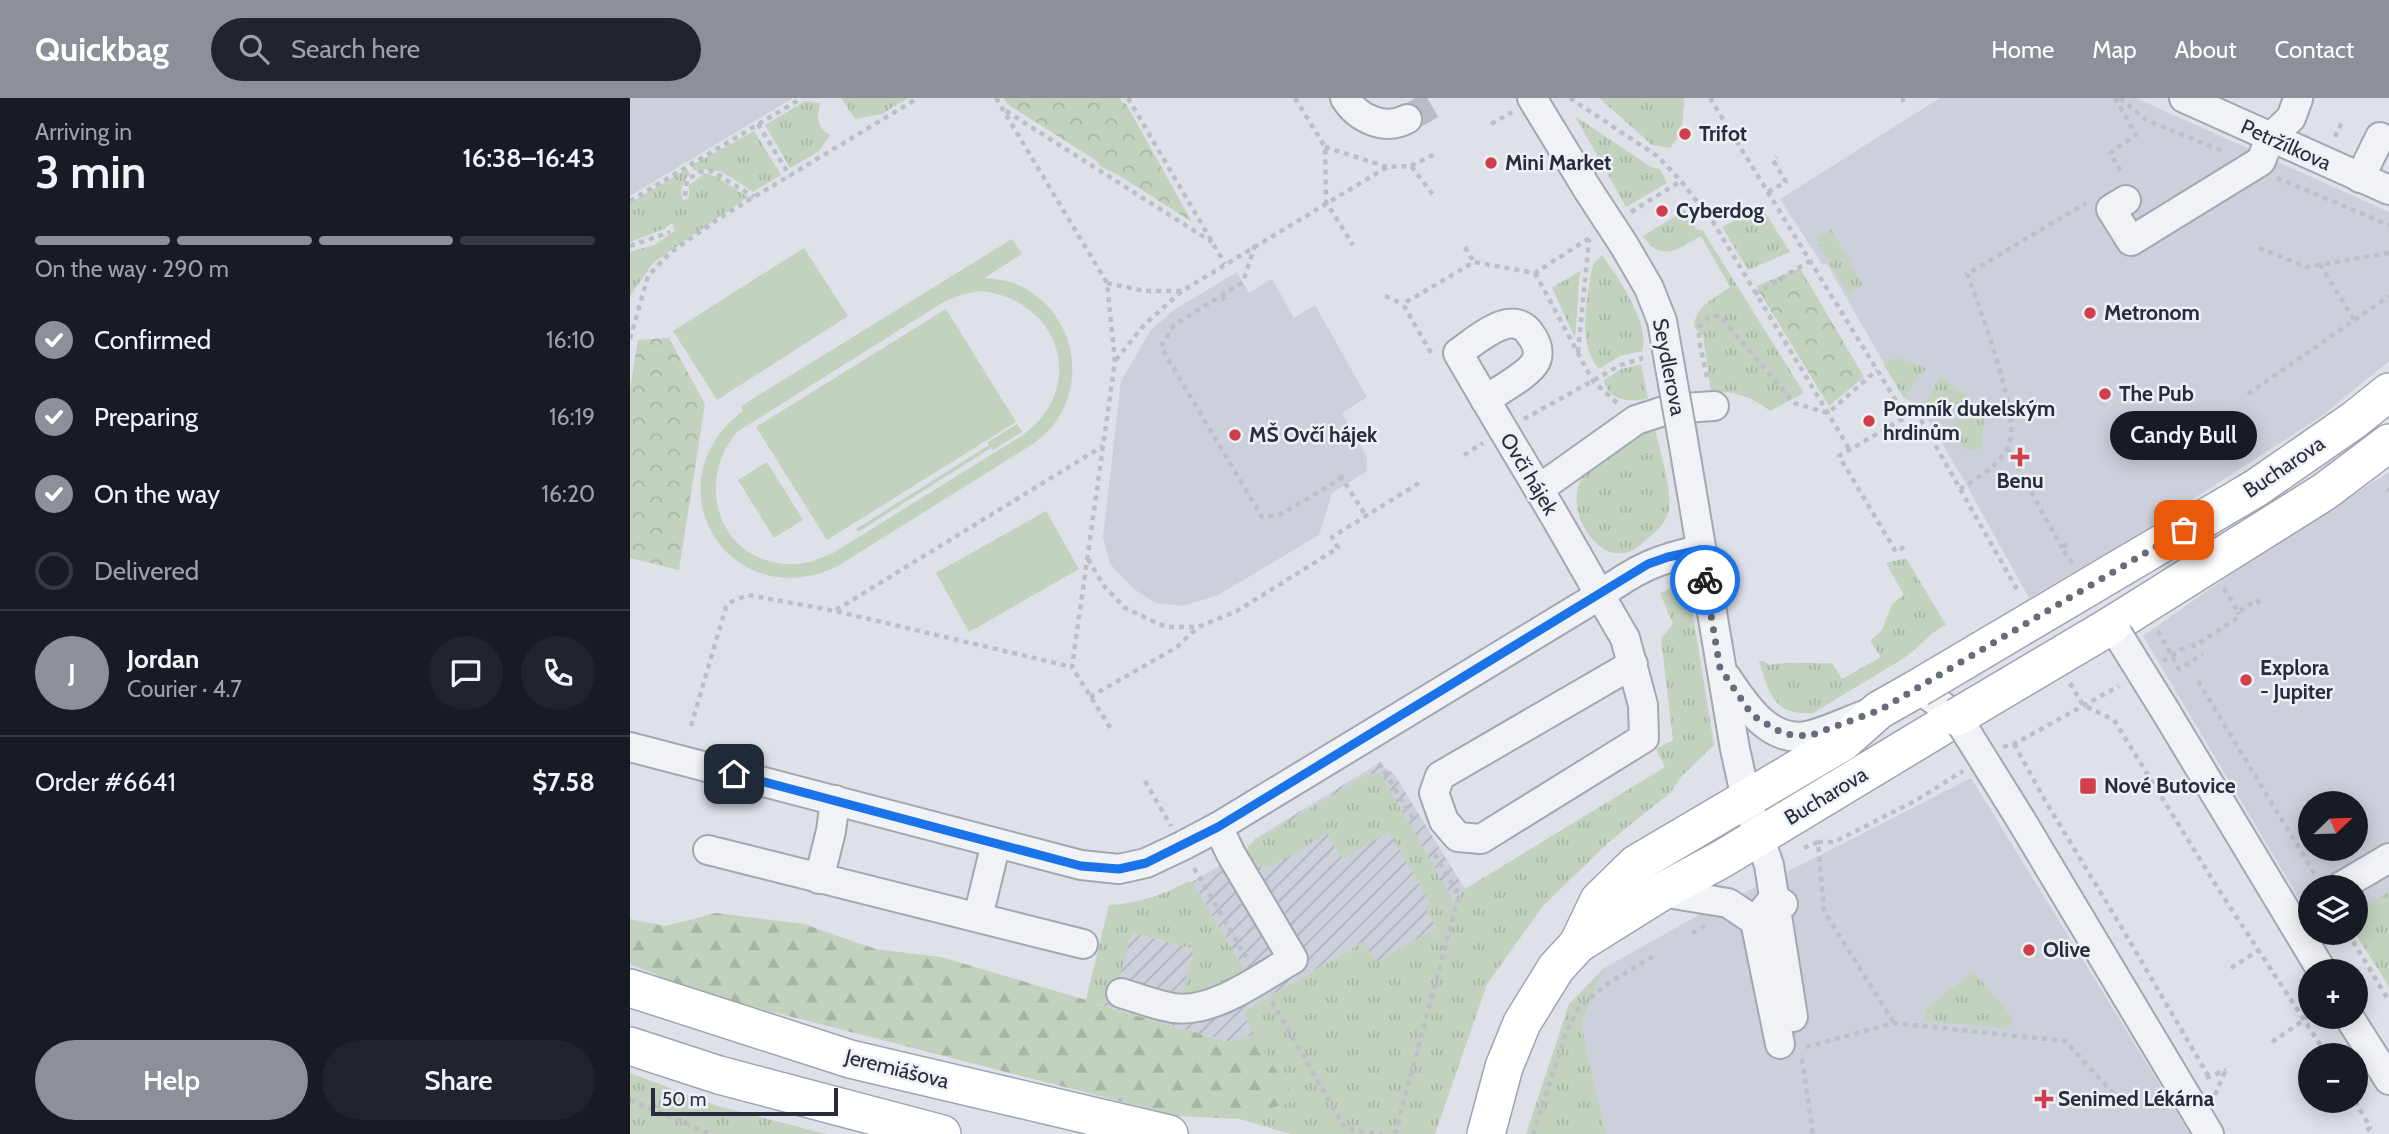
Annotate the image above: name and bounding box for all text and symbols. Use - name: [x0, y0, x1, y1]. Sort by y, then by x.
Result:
- search box: [211, 18, 701, 81]
- text: Quickbag: [35, 29, 169, 69]
- icon: search: [235, 30, 273, 68]
- text: Search here: [291, 33, 420, 65]
- text: Home: [1991, 35, 2054, 64]
- text: Map: [2092, 35, 2137, 64]
- text: About: [2175, 35, 2237, 64]
- text: Contact: [2275, 35, 2354, 64]
- street label: Petržílkova: [2237, 114, 2335, 176]
- text: Arriving in: [35, 118, 132, 146]
- place label: Trifot: [1699, 121, 1747, 146]
- marker: Trifot: [1677, 126, 1693, 142]
- text: 16:38–16:43: [463, 142, 595, 174]
- text: 3 min: [35, 144, 146, 200]
- place label: Mini Market: [1505, 150, 1611, 175]
- marker: Mini Market: [1483, 155, 1499, 171]
- place label: Cyberdog: [1676, 198, 1765, 223]
- marker: Cyberdog: [1654, 203, 1670, 219]
- text: On the way · 290 m: [35, 255, 229, 283]
- place label: Metronom: [2104, 300, 2200, 325]
- marker: Metronom: [2082, 305, 2098, 321]
- street label: Seydlerova: [1648, 316, 1691, 418]
- icon: check: [35, 321, 73, 359]
- text: Confirmed: [94, 324, 211, 356]
- text: 16:10: [546, 326, 595, 354]
- place label: The Pub: [2119, 381, 2194, 406]
- marker: The Pub: [2097, 386, 2113, 402]
- place label: Pomník dukelským hrdinům: [1883, 396, 2055, 445]
- icon: check: [35, 398, 73, 436]
- text: Preparing: [94, 401, 198, 433]
- text: 16:19: [549, 403, 595, 431]
- callout: Candy Bull: [2110, 411, 2258, 460]
- marker: Pomník dukelským hrdinům: [1861, 413, 1877, 429]
- text: Candy Bull: [2130, 421, 2237, 449]
- place label: MŠ Ovčí hájek: [1249, 422, 1378, 447]
- marker: MŠ Ovčí hájek: [1227, 427, 1243, 443]
- street label: Ovčí hájek: [1494, 428, 1564, 520]
- street label: Bucharova: [2238, 430, 2329, 503]
- marker: Benu: [2012, 449, 2028, 465]
- place label: Benu: [1996, 468, 2044, 493]
- icon: check: [35, 475, 73, 513]
- text: On the way: [94, 478, 220, 510]
- text: 16:20: [542, 480, 595, 508]
- pin: [2154, 500, 2214, 560]
- icon: bag: [2165, 511, 2203, 549]
- courier: [1670, 545, 1740, 615]
- text: Delivered: [94, 555, 199, 587]
- icon: bike: [1686, 561, 1724, 599]
- button: chat: [429, 636, 503, 710]
- button: phone: [521, 636, 595, 710]
- text: Jordan: [127, 643, 199, 675]
- place label: Explora - Jupiter: [2260, 655, 2333, 704]
- text: J: [68, 657, 76, 689]
- marker: Explora - Jupiter: [2238, 672, 2254, 688]
- text: Courier · 4.7: [127, 675, 242, 703]
- pin: [704, 744, 764, 804]
- icon: home: [715, 755, 753, 793]
- street label: Bucharova: [1780, 761, 1872, 830]
- text: Order #6641: [35, 766, 176, 798]
- text: $7.58: [532, 766, 595, 798]
- place label: Nové Butovice: [2104, 773, 2236, 798]
- marker: Nové Butovice: [2078, 776, 2098, 796]
- north arrow: [2298, 791, 2368, 861]
- map controls: [2298, 791, 2368, 1113]
- button: layers: [2298, 875, 2368, 945]
- place label: Olive: [2043, 937, 2091, 962]
- marker: Olive: [2021, 942, 2037, 958]
- button: +: [2298, 959, 2368, 1029]
- button: Help: [35, 1040, 308, 1120]
- button: Share: [322, 1040, 595, 1120]
- street label: Jeremiášova: [842, 1043, 952, 1093]
- button: −: [2298, 1043, 2368, 1113]
- scale bar: [651, 1085, 838, 1117]
- place label: Senimed Lékárna: [2058, 1086, 2215, 1111]
- text: 50 m: [662, 1088, 706, 1111]
- marker: Senimed Lékárna: [2036, 1091, 2052, 1107]

